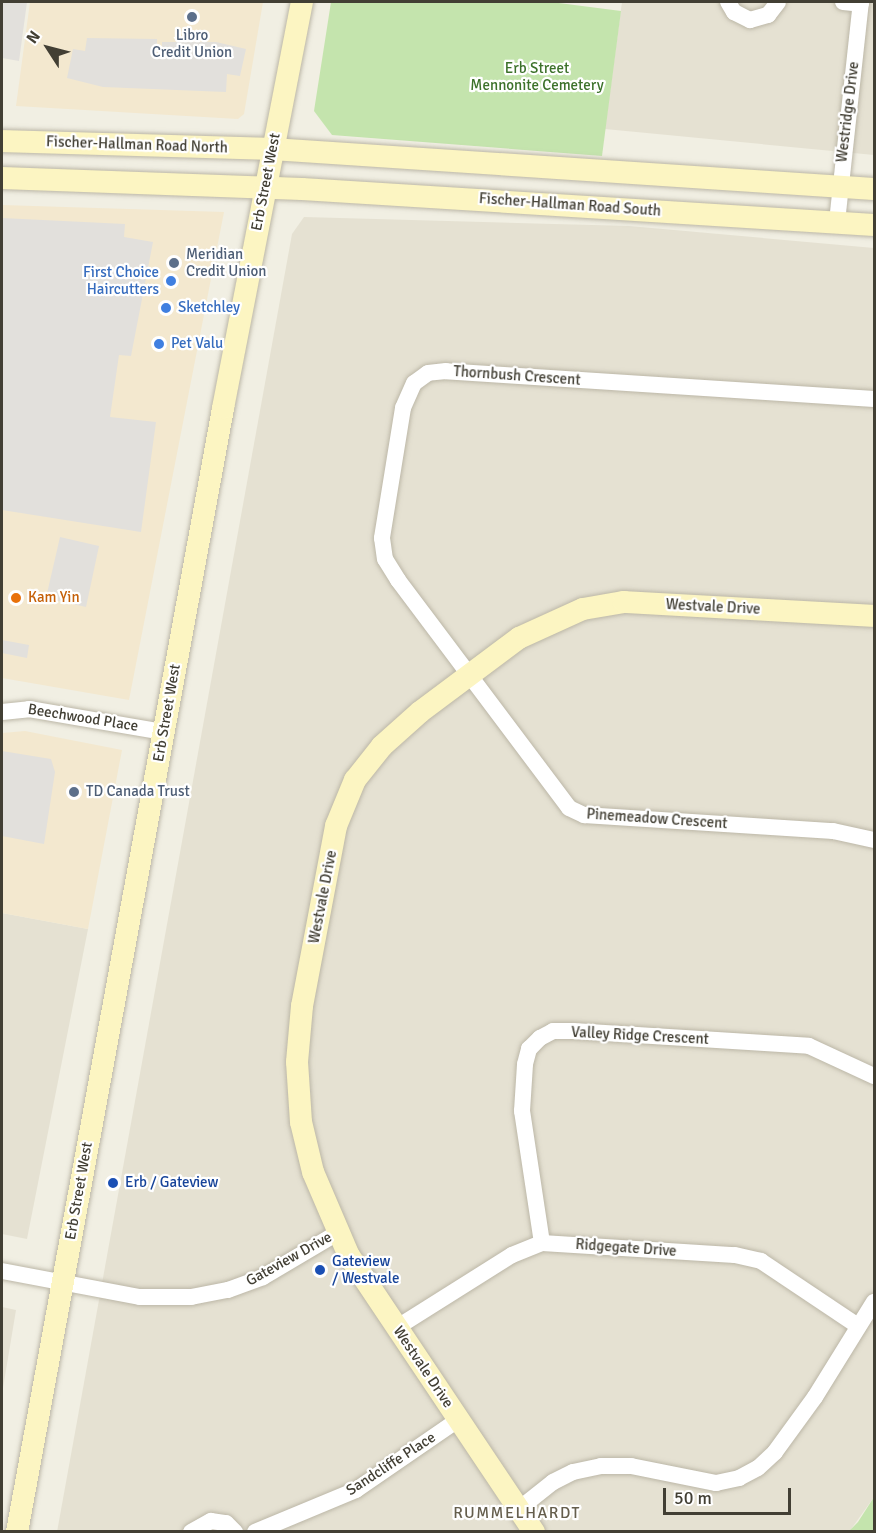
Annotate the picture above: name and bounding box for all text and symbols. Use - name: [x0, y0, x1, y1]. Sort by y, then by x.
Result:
- marker: Libro Credit Union: [185, 10, 199, 24]
- north arrow: [18, 18, 78, 78]
- place label: Libro Credit Union: [152, 26, 232, 61]
- text: N: [22, 27, 45, 48]
- park label: Erb Street Mennonite Cemetery: [470, 59, 604, 94]
- street label: Westridge Drive: [833, 61, 863, 163]
- street label: Erb Street West: [248, 132, 284, 232]
- street label: Fischer-Hallman Road North: [46, 133, 228, 157]
- street label: Fischer-Hallman Road South: [478, 190, 662, 220]
- place label: Meridian Credit Union: [186, 245, 267, 280]
- marker: Meridian Credit Union: [167, 256, 181, 270]
- place label: First Choice Haircutters: [83, 263, 159, 298]
- marker: First Choice Haircutters: [164, 274, 178, 288]
- place label: Sketchley: [178, 299, 240, 317]
- marker: Sketchley: [159, 301, 173, 315]
- place label: Pet Valu: [171, 335, 223, 353]
- marker: Pet Valu: [152, 337, 166, 351]
- street label: Thornbush Crescent: [453, 363, 581, 389]
- place label: Kam Yin: [28, 589, 80, 607]
- marker: Kam Yin: [9, 591, 23, 605]
- street label: Westvale Drive: [665, 596, 761, 618]
- street label: Erb Street West: [150, 663, 184, 763]
- street label: Beechwood Place: [26, 700, 140, 736]
- place label: TD Canada Trust: [86, 783, 190, 801]
- marker: TD Canada Trust: [67, 785, 81, 799]
- street label: Pinemeadow Crescent: [586, 805, 728, 833]
- street label: Westvale Drive: [305, 849, 341, 945]
- street label: Valley Ridge Crescent: [571, 1023, 709, 1049]
- street label: Erb Street West: [62, 1141, 96, 1241]
- place label: Erb / Gateview: [125, 1174, 218, 1192]
- marker: Erb / Gateview: [106, 1176, 120, 1190]
- street label: Gateview Drive: [243, 1228, 335, 1290]
- street label: Ridgegate Drive: [575, 1235, 677, 1261]
- place label: Gateview / Westvale: [332, 1252, 399, 1287]
- marker: Gateview / Westvale: [313, 1263, 327, 1277]
- street label: Westvale Drive: [389, 1323, 457, 1411]
- street label: Sandcliffe Place: [343, 1428, 439, 1500]
- scale bar: [666, 1476, 794, 1514]
- text: 50 m: [674, 1487, 712, 1509]
- district label: RUMMELHARDT: [453, 1503, 581, 1523]

